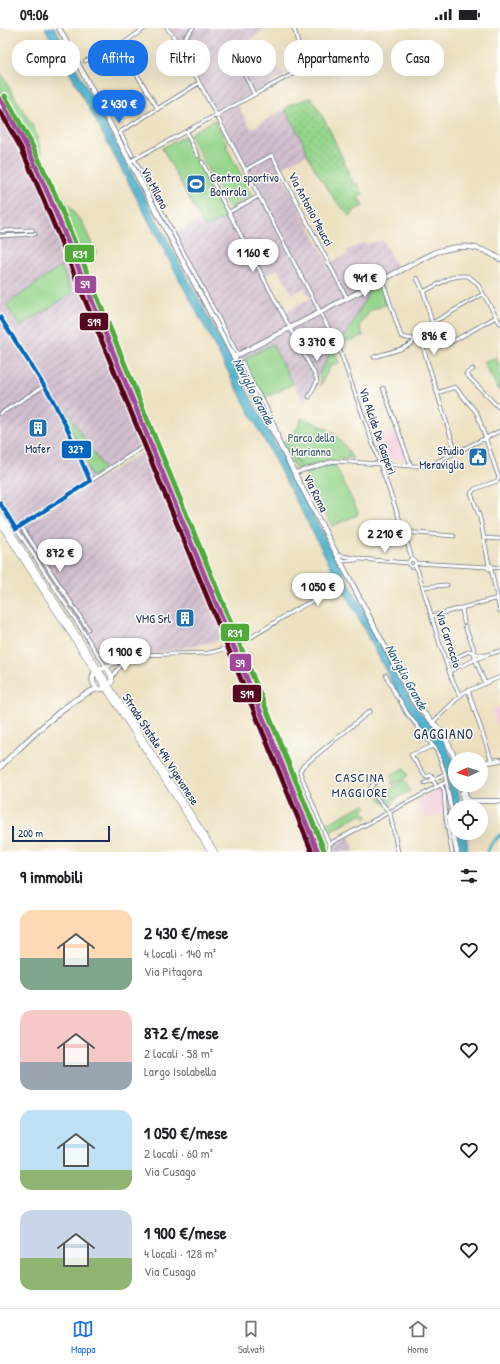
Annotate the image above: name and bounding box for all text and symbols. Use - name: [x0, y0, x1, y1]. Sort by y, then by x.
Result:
- text: 09:06: [20, 4, 48, 25]
- chip: Compra: [12, 40, 80, 76]
- chip: Affitta: [88, 40, 148, 76]
- chip: Filtri: [156, 40, 210, 76]
- chip: Nuovo: [218, 40, 276, 76]
- chip: Appartamento: [284, 40, 383, 76]
- chip: Casa: [391, 40, 444, 76]
- pin: 2 430 €: [82, 90, 156, 124]
- text: 2 430 €: [102, 94, 136, 112]
- street label: Via Milano: [137, 164, 173, 212]
- place label: Centro sportivo Bonirola: [210, 169, 279, 200]
- street label: Via Antonio Meucci: [284, 169, 338, 249]
- sports icon: Centro sportivo Bonirola: [185, 173, 207, 195]
- pin: 1 160 €: [216, 239, 290, 273]
- text: 1 160 €: [237, 243, 269, 261]
- line badge: R31: [64, 244, 95, 263]
- text: R31: [73, 247, 87, 261]
- pin: 941 €: [337, 264, 393, 298]
- text: 941 €: [353, 268, 377, 286]
- line badge: S9: [74, 275, 97, 294]
- text: S9: [80, 277, 90, 291]
- line badge: S19: [79, 312, 109, 331]
- text: S19: [87, 315, 101, 329]
- pin: 896 €: [406, 322, 462, 356]
- text: 896 €: [422, 326, 446, 344]
- pin: 3 370 €: [280, 328, 354, 362]
- text: 3 370 €: [299, 332, 335, 350]
- water label: Naviglio Grande: [228, 355, 279, 429]
- street label: Via Alcide De Gasperi: [355, 385, 401, 477]
- building icon: Mafer: [27, 417, 49, 439]
- park label: Parco della Marianna: [288, 429, 335, 460]
- place label: Mafer: [25, 440, 51, 457]
- line badge: 327: [61, 440, 92, 459]
- text: 327: [68, 442, 84, 456]
- place label: Studio Meraviglia: [419, 442, 464, 473]
- public building icon: Studio Meraviglia: [467, 446, 489, 468]
- street label: Via Roma: [299, 471, 333, 515]
- pin: 2 210 €: [348, 520, 422, 554]
- text: 2 210 €: [368, 524, 402, 542]
- pin: 872 €: [32, 539, 88, 573]
- text: 872 €: [46, 543, 74, 561]
- pin: 1 050 €: [281, 573, 355, 607]
- text: 1 050 €: [301, 577, 335, 595]
- building icon: VMG Srl: [174, 607, 196, 629]
- street label: Via Carroccio: [432, 608, 466, 670]
- place label: VMG Srl: [135, 610, 172, 627]
- line badge: R31: [220, 623, 250, 642]
- text: R31: [228, 626, 242, 640]
- pin: 1 900 €: [88, 638, 162, 672]
- water label: Naviglio Grande: [381, 641, 433, 714]
- text: 1 900 €: [108, 642, 142, 660]
- line badge: S9: [229, 653, 252, 672]
- text: S9: [235, 656, 245, 670]
- line badge: S19: [232, 684, 262, 703]
- text: S19: [240, 687, 254, 701]
- street label: Strada Statale 494 Vigevanese: [119, 690, 204, 808]
- district label: GAGGIANO: [414, 724, 474, 743]
- north arrow: [448, 752, 488, 792]
- map controls: [448, 752, 488, 840]
- district label: CASCINA MAGGIORE: [332, 768, 388, 801]
- button: locate: [448, 800, 488, 840]
- scale bar: [12, 824, 110, 843]
- text: 200 m: [18, 826, 43, 840]
- text: 9 immobili: [20, 865, 83, 888]
- icon: filters: [458, 865, 480, 887]
- text: 2 430 €/mese: [144, 921, 228, 944]
- icon: home: [52, 926, 100, 974]
- icon: heart: [458, 939, 480, 961]
- text: 4 locali · 140 m²: [144, 944, 216, 962]
- text: Via Pitagora: [144, 962, 202, 980]
- text: 872 €/mese: [144, 1021, 219, 1044]
- icon: home: [52, 1026, 100, 1074]
- icon: heart: [458, 1039, 480, 1061]
- text: 2 locali · 58 m²: [144, 1044, 213, 1062]
- text: Largo Isolabella: [144, 1062, 216, 1080]
- text: 1 050 €/mese: [144, 1121, 227, 1144]
- icon: home: [52, 1126, 100, 1174]
- icon: heart: [458, 1139, 480, 1161]
- text: 2 locali · 60 m²: [144, 1144, 213, 1162]
- text: Via Cusago: [144, 1162, 196, 1180]
- text: 1 900 €/mese: [144, 1221, 226, 1244]
- icon: home: [52, 1226, 100, 1274]
- icon: heart: [458, 1239, 480, 1261]
- text: 4 locali · 128 m²: [144, 1244, 217, 1262]
- text: Via Cusago: [144, 1262, 196, 1280]
- tab: Mappa: [71, 1318, 96, 1356]
- tab: Salvati: [238, 1318, 265, 1356]
- tab: Home: [407, 1318, 429, 1356]

